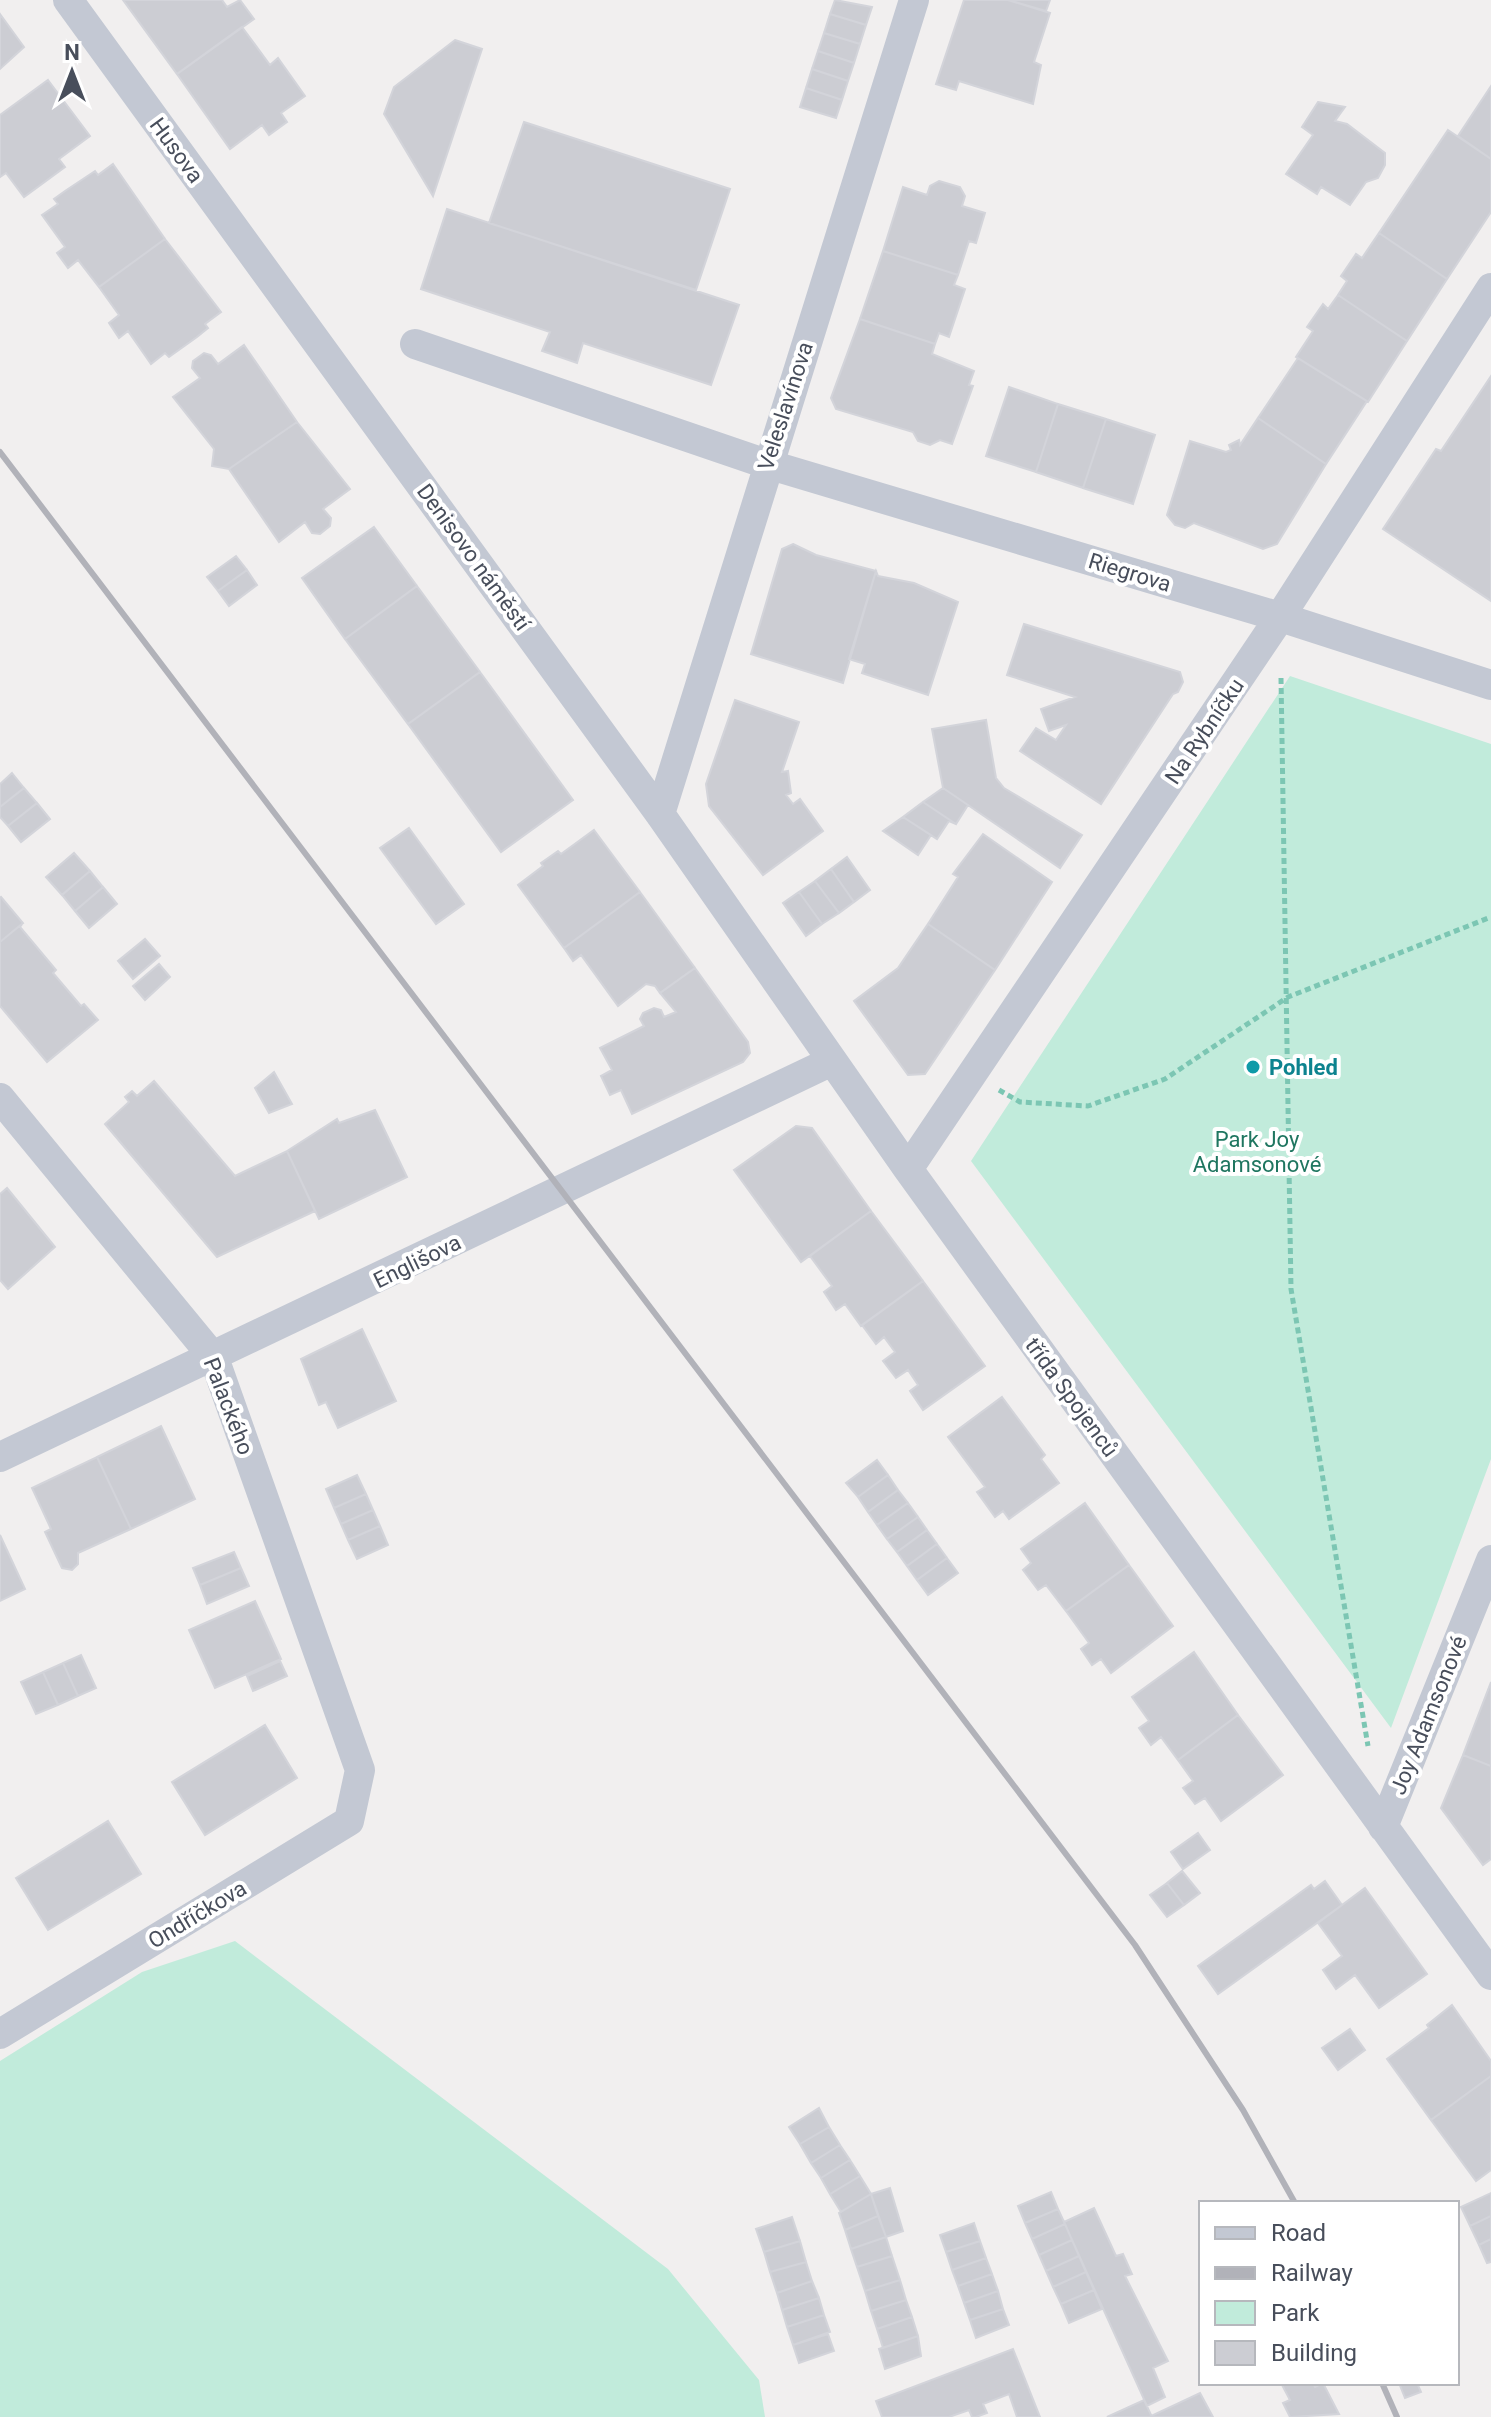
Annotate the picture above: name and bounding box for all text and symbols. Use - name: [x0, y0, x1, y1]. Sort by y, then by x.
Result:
- north arrow: [32, 32, 112, 112]
- text: N: [64, 40, 80, 65]
- street label: Husova: [145, 113, 208, 188]
- street label: Veleslavínova: [753, 339, 818, 474]
- street label: Denisovo náměstí: [412, 479, 536, 637]
- street label: Riegrova: [1086, 548, 1174, 597]
- street label: Na Rybníčku: [1160, 674, 1249, 789]
- place label: Pohled: [1269, 1055, 1338, 1080]
- marker: Pohled: [1244, 1058, 1262, 1076]
- park label: Park Joy Adamsonové: [1193, 1127, 1321, 1177]
- street label: Englišova: [370, 1230, 465, 1293]
- street label: třída Spojenců: [1020, 1333, 1123, 1462]
- street label: Palackého: [199, 1354, 258, 1458]
- street label: Joy Adamsonové: [1385, 1632, 1472, 1798]
- street label: Ondříčkova: [144, 1875, 251, 1953]
- legend: [1199, 2201, 1459, 2385]
- text: Road: [1271, 2219, 1326, 2247]
- text: Railway: [1271, 2259, 1353, 2287]
- text: Park: [1271, 2299, 1320, 2327]
- text: Building: [1271, 2339, 1357, 2367]

